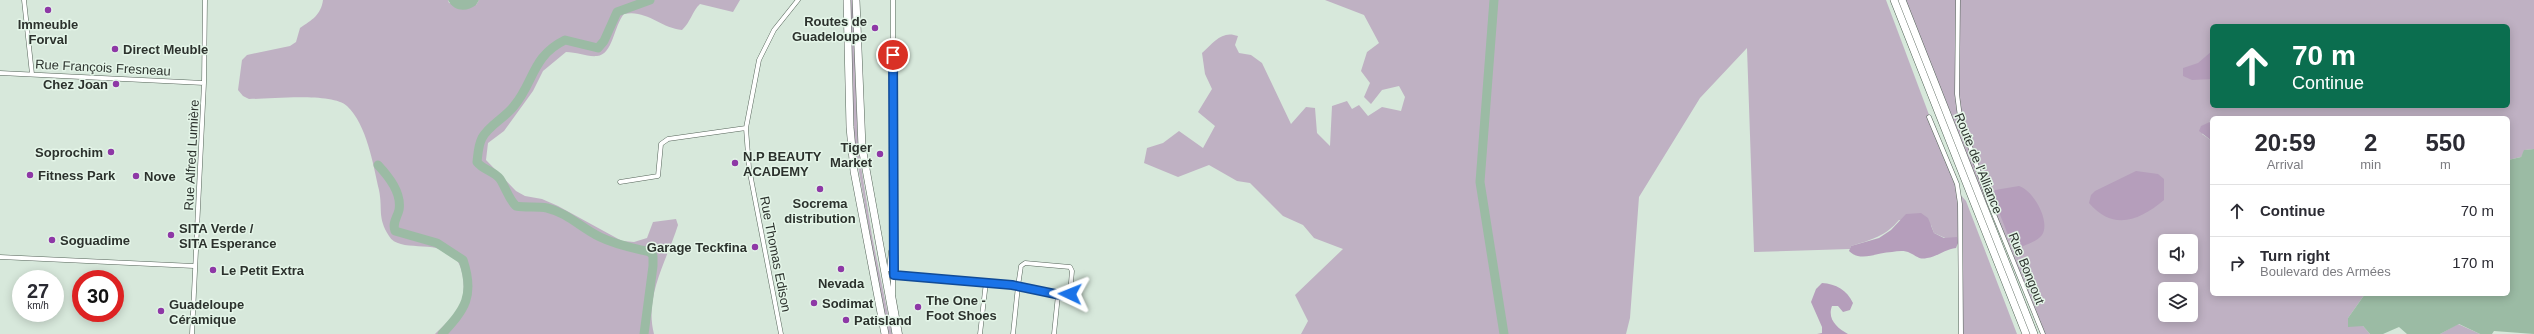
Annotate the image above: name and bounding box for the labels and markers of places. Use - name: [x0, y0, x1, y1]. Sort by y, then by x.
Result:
- marker: Immeuble Forval: [43, 5, 53, 15]
- place label: Routes de Guadeloupe: [792, 14, 867, 44]
- place label: Immeuble Forval: [18, 17, 78, 47]
- marker: Routes de Guadeloupe: [870, 23, 880, 33]
- pin: [876, 38, 910, 72]
- place label: Direct Meuble: [123, 42, 208, 57]
- marker: Direct Meuble: [110, 44, 120, 54]
- place label: Chez Joan: [43, 77, 108, 92]
- marker: Chez Joan: [111, 79, 121, 89]
- place label: Tiger Market: [830, 140, 873, 170]
- place label: Soprochim: [35, 145, 103, 160]
- marker: Soprochim: [106, 147, 116, 157]
- place label: N.P BEAUTY ACADEMY: [743, 149, 822, 179]
- marker: Tiger Market: [875, 149, 885, 159]
- marker: N.P BEAUTY ACADEMY: [730, 158, 740, 168]
- place label: Fitness Park: [38, 168, 116, 183]
- place label: Nove: [144, 169, 176, 184]
- marker: Fitness Park: [25, 170, 35, 180]
- marker: Nove: [131, 171, 141, 181]
- marker: Socrema distribution: [815, 184, 825, 194]
- place label: Socrema distribution: [784, 196, 856, 226]
- place label: SITA Verde / SITA Esperance: [179, 221, 277, 251]
- marker: SITA Verde / SITA Esperance: [166, 230, 176, 240]
- place label: Soguadime: [60, 233, 130, 248]
- marker: Soguadime: [47, 235, 57, 245]
- place label: Garage Teckfina: [647, 240, 748, 255]
- marker: Garage Teckfina: [750, 242, 760, 252]
- place label: Le Petit Extra: [221, 263, 305, 278]
- marker: Nevada: [836, 264, 846, 274]
- marker: Le Petit Extra: [208, 265, 218, 275]
- place label: Nevada: [818, 276, 865, 291]
- place label: The One - Foot Shoes: [926, 293, 997, 323]
- place label: Sodimat: [822, 296, 874, 311]
- place label: Guadeloupe Céramique: [169, 297, 244, 327]
- marker: Sodimat: [809, 298, 819, 308]
- marker: The One - Foot Shoes: [913, 302, 923, 312]
- marker: Guadeloupe Céramique: [156, 306, 166, 316]
- place label: Patisland: [854, 313, 912, 328]
- marker: Patisland: [841, 315, 851, 325]

